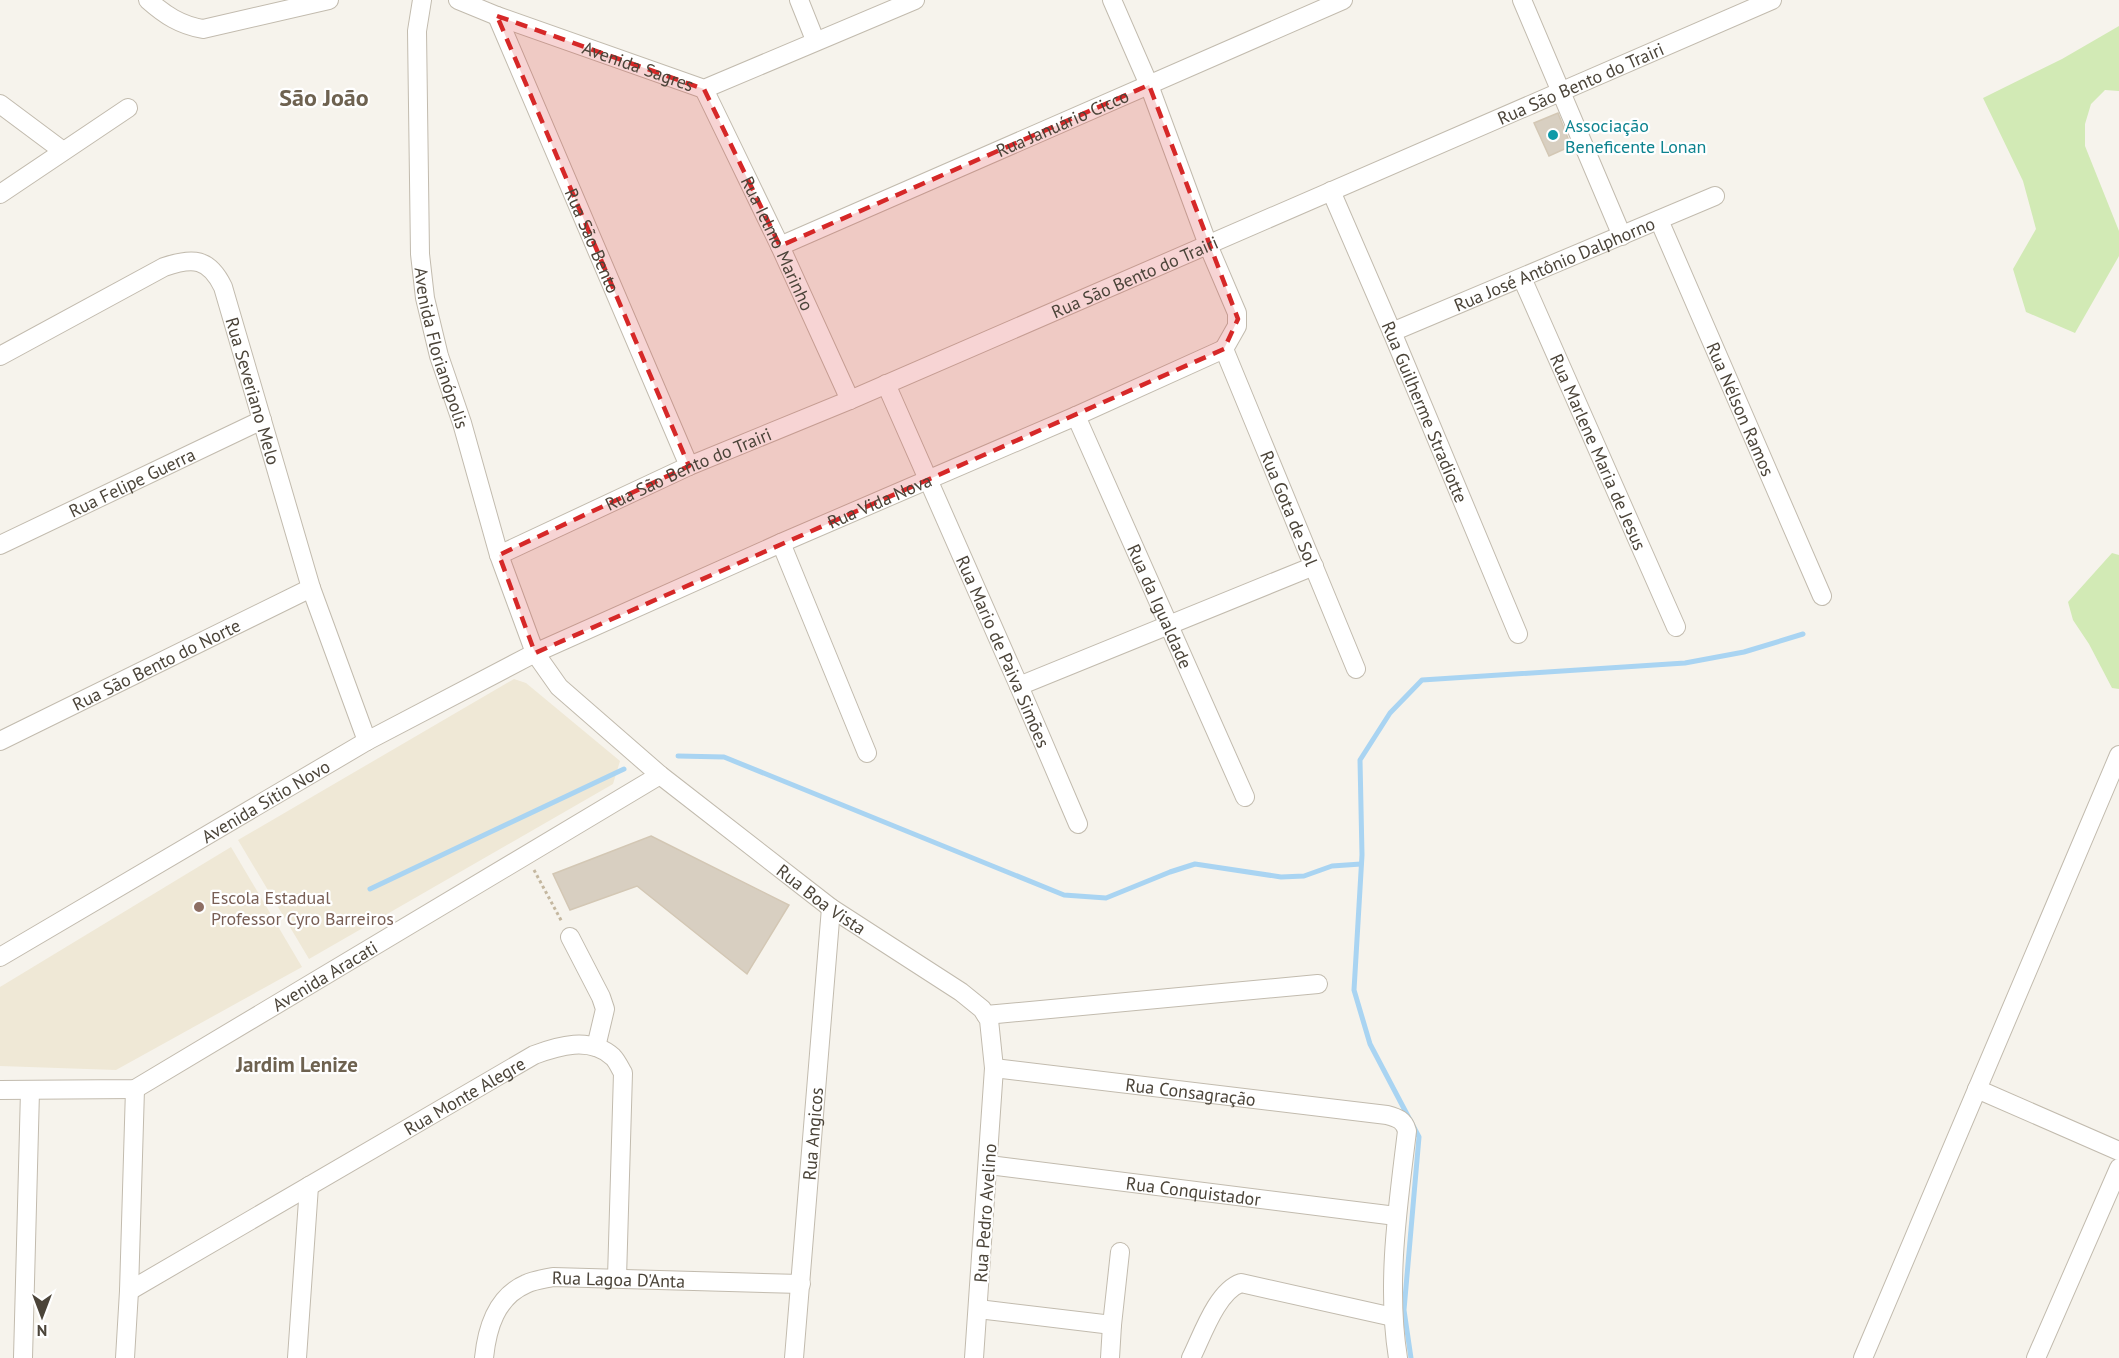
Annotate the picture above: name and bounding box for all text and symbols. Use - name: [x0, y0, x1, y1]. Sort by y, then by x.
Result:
- street label: Avenida Sagres: [579, 36, 697, 96]
- street label: Rua São Bento do Trairi: [1494, 37, 1667, 129]
- district label: São João: [279, 82, 369, 113]
- street label: Rua Januário Cicco: [992, 84, 1132, 162]
- place label: Associação Beneficente Lonan: [1565, 114, 1706, 158]
- marker: Associação Beneficente Lonan: [1546, 128, 1560, 142]
- street label: Rua Ielmo Marinho: [736, 172, 819, 314]
- street label: Rua São Bento: [560, 184, 625, 296]
- street label: Rua José Antônio Dalphorno: [1450, 211, 1658, 316]
- street label: Rua São Bento do Trairi: [1048, 230, 1221, 323]
- street label: Avenida Florianópolis: [410, 266, 474, 431]
- street label: Rua Severiano Melo: [221, 314, 286, 467]
- street label: Rua Guilherme Stradiotte: [1377, 317, 1473, 506]
- street label: Rua Nélson Ramos: [1702, 338, 1780, 480]
- street label: Rua Marlene Maria de Jesus: [1545, 350, 1652, 554]
- street label: Rua São Bento do Trairi: [601, 422, 775, 515]
- street label: Rua Felipe Guerra: [65, 442, 199, 522]
- street label: Rua Gota de Sol: [1256, 447, 1324, 570]
- street label: Rua Vida Nova: [824, 468, 935, 533]
- street label: Rua da Igualdade: [1123, 540, 1198, 672]
- street label: Rua Mario de Paiva Simões: [951, 552, 1055, 751]
- street label: Rua São Bento do Norte: [68, 613, 244, 715]
- street label: Avenida Sítio Novo: [197, 754, 334, 848]
- street label: Rua Boa Vista: [772, 859, 871, 939]
- place label: Escola Estadual Professor Cyro Barreiros: [211, 886, 394, 930]
- marker: Escola Estadual Professor Cyro Barreiros: [192, 900, 206, 914]
- street label: Avenida Aracati: [268, 935, 381, 1016]
- district label: Jardim Lenize: [235, 1051, 358, 1078]
- street label: Rua Monte Alegre: [399, 1051, 529, 1140]
- street label: Rua Consagração: [1124, 1072, 1257, 1111]
- street label: Rua Angicos: [797, 1086, 828, 1181]
- street label: Rua Pedro Avelino: [969, 1143, 1001, 1283]
- street label: Rua Conquistador: [1125, 1171, 1262, 1210]
- street label: Rua Lagoa D'Anta: [552, 1265, 685, 1292]
- north arrow: [12, 1286, 72, 1346]
- text: N: [37, 1321, 47, 1341]

